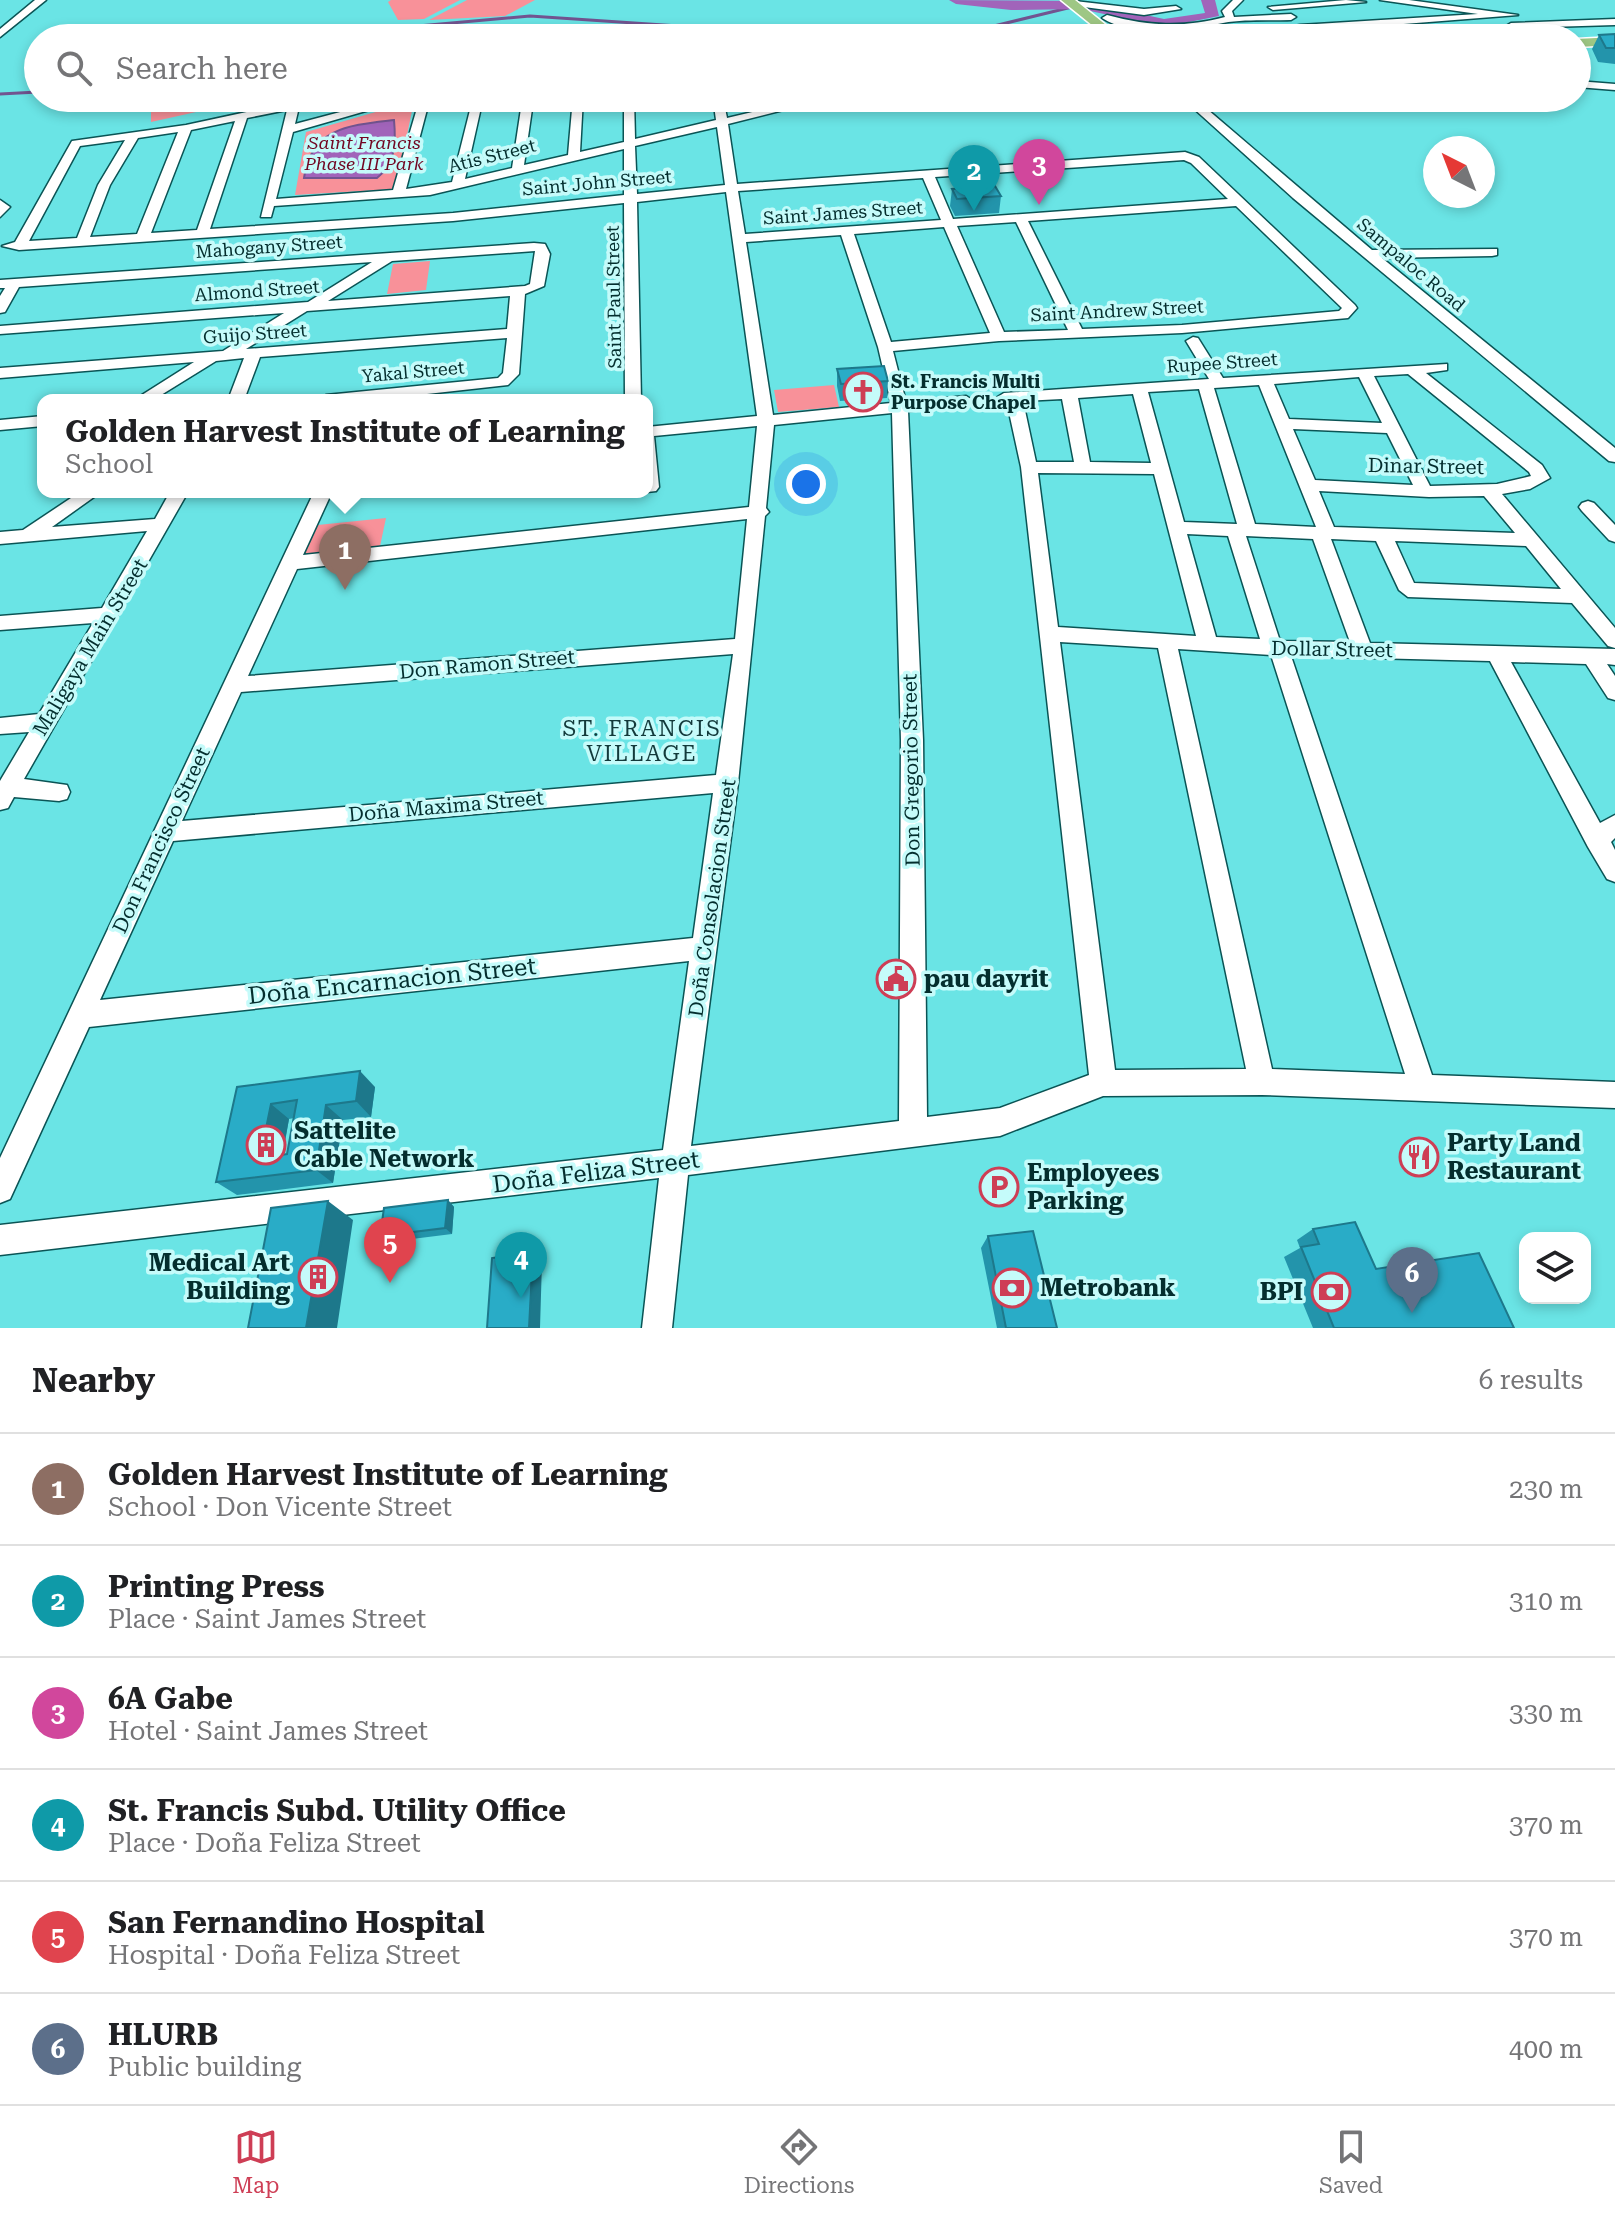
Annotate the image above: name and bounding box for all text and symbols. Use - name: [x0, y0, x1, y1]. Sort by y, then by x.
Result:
- search box: [24, 24, 1591, 112]
- icon: search: [52, 46, 96, 90]
- text: Search here: [116, 51, 288, 86]
- park label: Saint Francis Phase III Park: [303, 132, 424, 174]
- street label: Atis Street: [446, 134, 538, 177]
- north arrow: [1423, 136, 1495, 208]
- pin: 3: [1013, 139, 1065, 205]
- pin: 2: [948, 145, 1000, 211]
- street label: Saint John Street: [521, 165, 673, 200]
- street label: Saint James Street: [762, 196, 924, 229]
- street label: Sampaloc Road: [1353, 213, 1470, 316]
- street label: Saint Paul Street: [602, 225, 625, 369]
- street label: Mahogany Street: [195, 231, 343, 262]
- street label: Almond Street: [194, 276, 320, 305]
- street label: Saint Andrew Street: [1030, 295, 1204, 326]
- street label: Guijo Street: [202, 319, 308, 348]
- street label: Rupee Street: [1166, 348, 1278, 377]
- street label: Yakal Street: [361, 357, 465, 386]
- church icon: St. Francis Multi Purpose Chapel: [842, 371, 884, 413]
- place label: St. Francis Multi Purpose Chapel: [891, 371, 1040, 413]
- popup: [37, 394, 653, 498]
- text: Golden Harvest Institute of Learning: [65, 414, 625, 449]
- text: School: [65, 449, 153, 479]
- street label: Dinar Street: [1368, 453, 1485, 479]
- your location: [786, 464, 826, 504]
- pin: 1: [319, 524, 371, 590]
- street label: Maligaya Main Street: [28, 554, 153, 740]
- street label: Dollar Street: [1271, 636, 1394, 662]
- street label: Don Ramon Street: [398, 644, 576, 684]
- street label: Don Gregorio Street: [897, 673, 925, 867]
- district label: ST. FRANCIS VILLAGE: [562, 716, 722, 766]
- street label: Don Francisco Street: [107, 743, 215, 937]
- street label: Doña Consolacion Street: [683, 777, 741, 1018]
- street label: Doña Maxima Street: [347, 785, 545, 826]
- street label: Doña Encarnacion Street: [247, 952, 537, 1010]
- public building icon: pau dayrit: [875, 958, 917, 1000]
- place label: pau dayrit: [924, 965, 1049, 993]
- place label: Sattelite Cable Network: [294, 1117, 475, 1173]
- building icon: Sattelite Cable Network: [245, 1124, 287, 1166]
- place label: Party Land Restaurant: [1447, 1129, 1581, 1185]
- restaurant icon: Party Land Restaurant: [1398, 1136, 1440, 1178]
- street label: Doña Feliza Street: [491, 1145, 701, 1199]
- place label: Employees Parking: [1027, 1159, 1159, 1215]
- parking icon: Employees Parking: [978, 1166, 1020, 1208]
- pin: 5: [364, 1217, 416, 1283]
- pin: 4: [495, 1232, 547, 1298]
- map controls: [1519, 1232, 1591, 1304]
- button: layers: [1519, 1232, 1591, 1304]
- pin: 6: [1386, 1247, 1438, 1313]
- place label: Medical Art Building: [149, 1249, 290, 1305]
- building icon: Medical Art Building: [297, 1256, 339, 1298]
- bank icon: Metrobank: [991, 1267, 1033, 1309]
- bank icon: BPI: [1310, 1271, 1352, 1313]
- place label: Metrobank: [1040, 1274, 1176, 1302]
- place label: BPI: [1260, 1278, 1303, 1306]
- text: Nearby: [32, 1360, 155, 1400]
- text: 6 results: [1479, 1365, 1583, 1395]
- text: Golden Harvest Institute of Learning: [108, 1457, 668, 1492]
- text: 1: [51, 1474, 65, 1504]
- text: 230 m: [1509, 1474, 1583, 1504]
- text: School · Don Vicente Street: [108, 1492, 452, 1522]
- text: Printing Press: [108, 1569, 325, 1604]
- text: 2: [51, 1586, 65, 1616]
- text: 310 m: [1509, 1586, 1583, 1616]
- text: Place · Saint James Street: [108, 1604, 426, 1634]
- text: 6A Gabe: [108, 1681, 233, 1716]
- text: 3: [51, 1698, 65, 1728]
- text: 330 m: [1509, 1698, 1583, 1728]
- text: Hotel · Saint James Street: [108, 1716, 428, 1746]
- text: St. Francis Subd. Utility Office: [108, 1793, 566, 1828]
- text: 4: [51, 1810, 65, 1840]
- text: 370 m: [1509, 1810, 1583, 1840]
- text: Place · Doña Feliza Street: [108, 1828, 421, 1858]
- text: San Fernandino Hospital: [108, 1905, 485, 1940]
- text: 5: [51, 1922, 65, 1952]
- text: 370 m: [1509, 1922, 1583, 1952]
- text: Hospital · Doña Feliza Street: [108, 1940, 460, 1970]
- text: HLURB: [108, 2017, 218, 2052]
- text: 6: [51, 2034, 65, 2064]
- text: 400 m: [1509, 2034, 1583, 2064]
- text: Public building: [108, 2052, 301, 2082]
- tab: Map: [232, 2125, 279, 2198]
- tab: Directions: [744, 2125, 854, 2198]
- tab: Saved: [1319, 2125, 1383, 2198]

